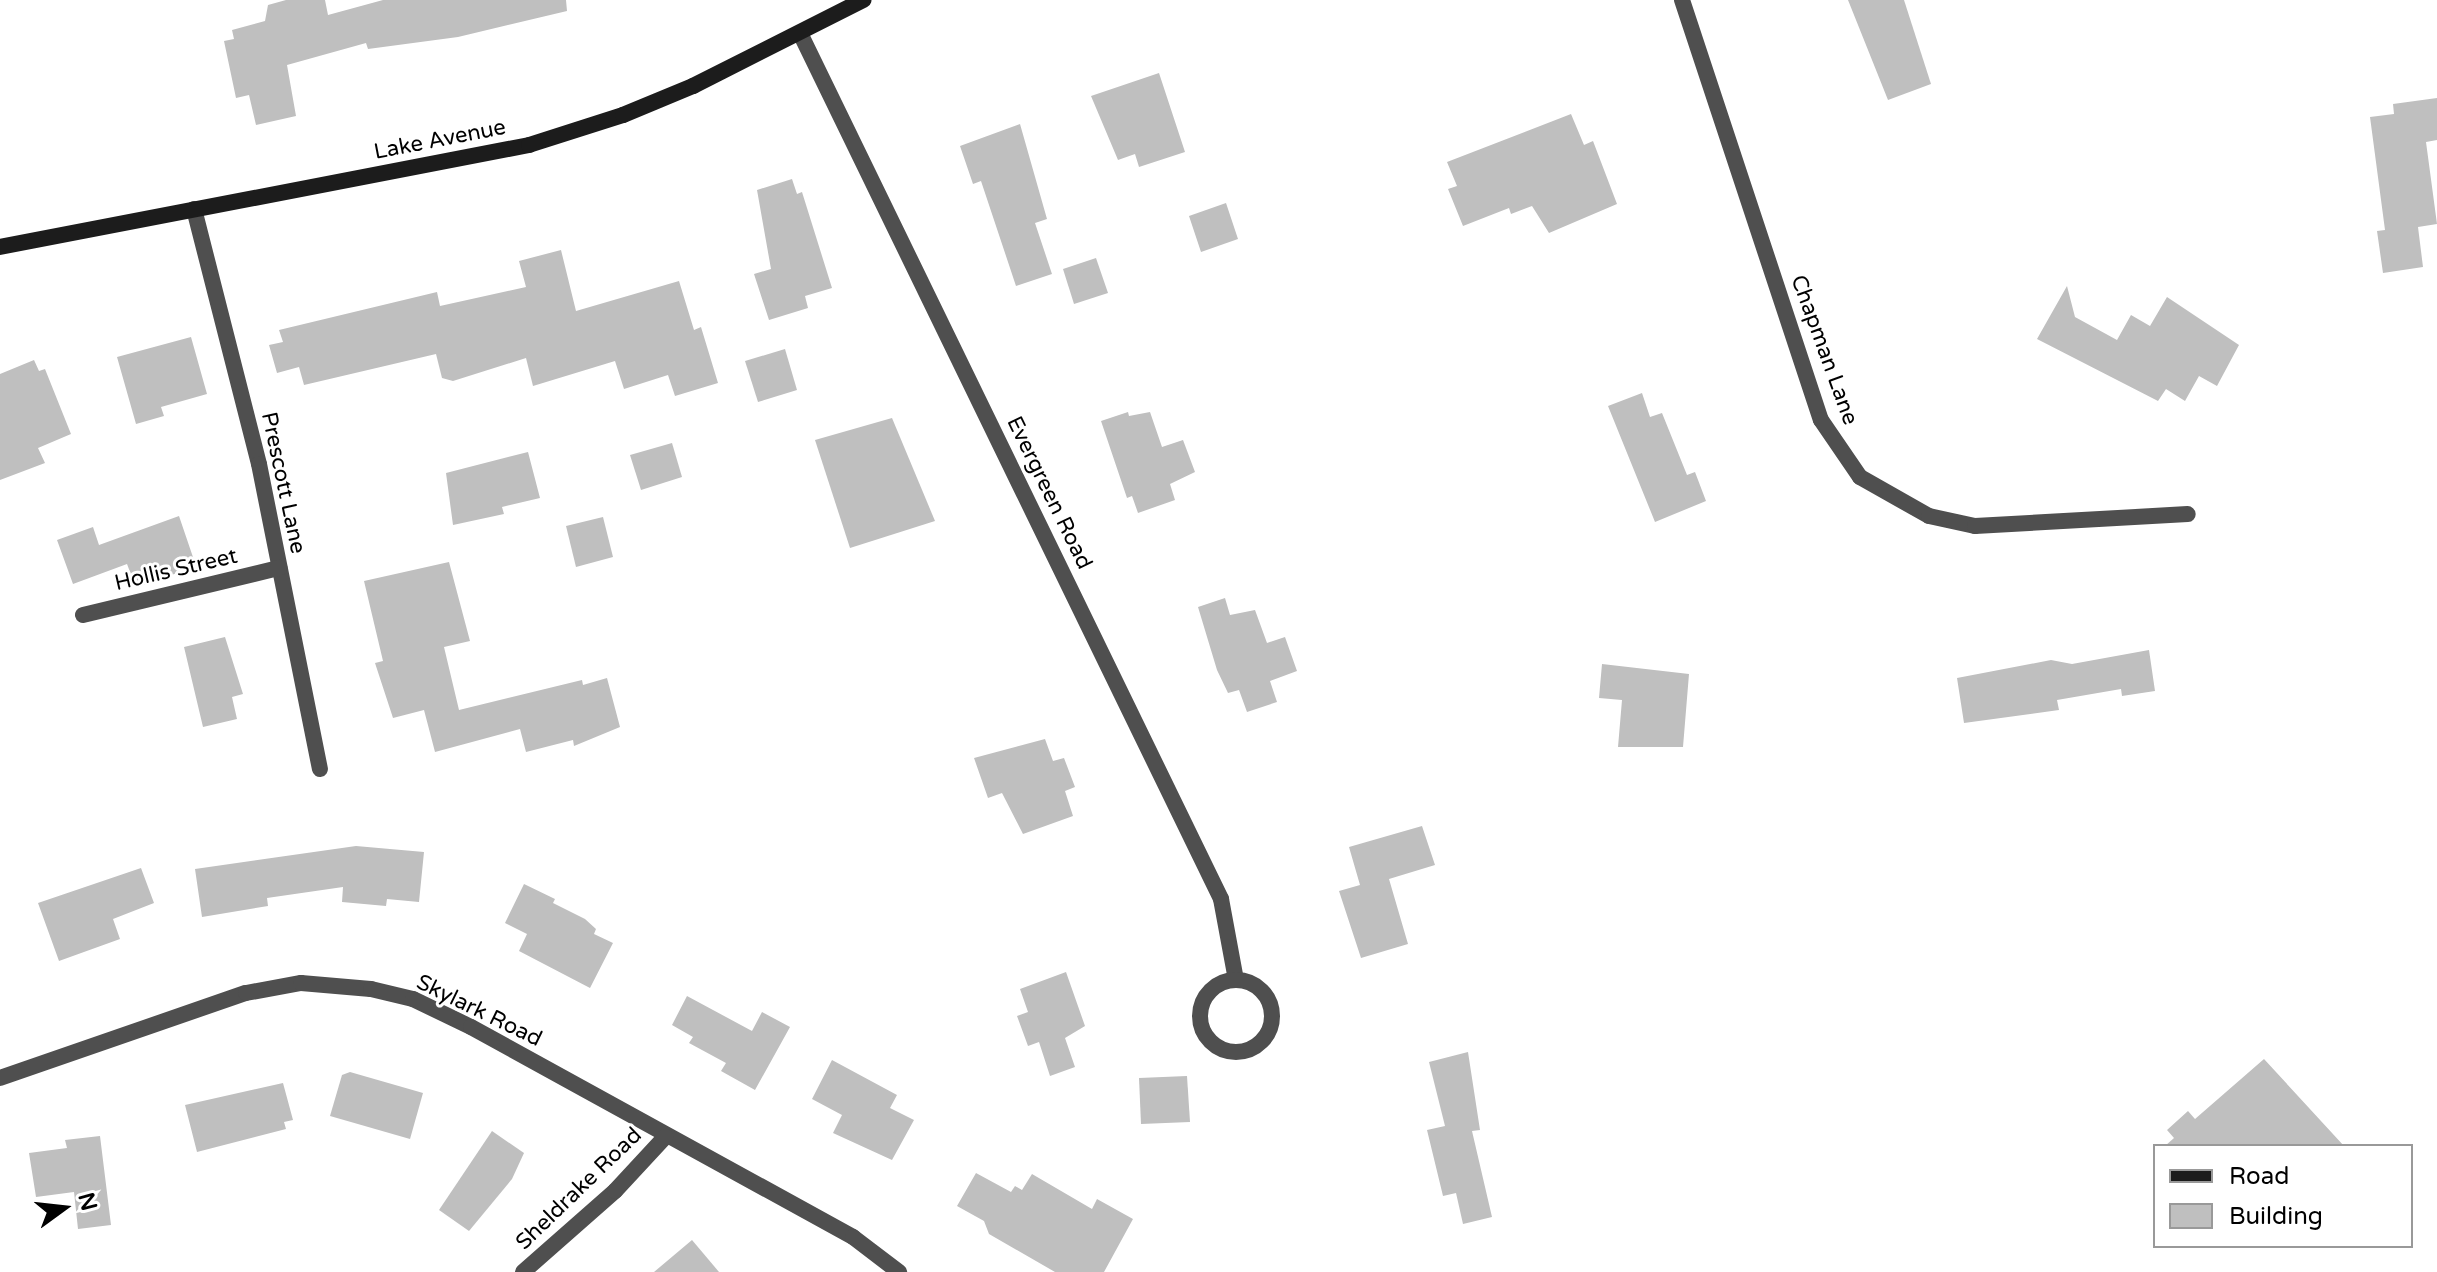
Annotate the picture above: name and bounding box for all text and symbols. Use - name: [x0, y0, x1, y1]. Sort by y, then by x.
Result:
- street label: Lake Avenue: [372, 114, 508, 166]
- street label: Chapman Lane: [1785, 271, 1863, 429]
- street label: Prescott Lane: [255, 410, 311, 556]
- street label: Evergreen Road: [1001, 412, 1097, 574]
- street label: Hollis Street: [112, 543, 240, 597]
- street label: Skylark Road: [412, 969, 546, 1053]
- street label: Sheldrake Road: [511, 1122, 647, 1256]
- legend: [2153, 1144, 2413, 1248]
- text: Road: [2229, 1162, 2289, 1191]
- north arrow: [24, 1168, 104, 1248]
- text: N: [72, 1190, 102, 1214]
- text: Building: [2229, 1202, 2323, 1231]

